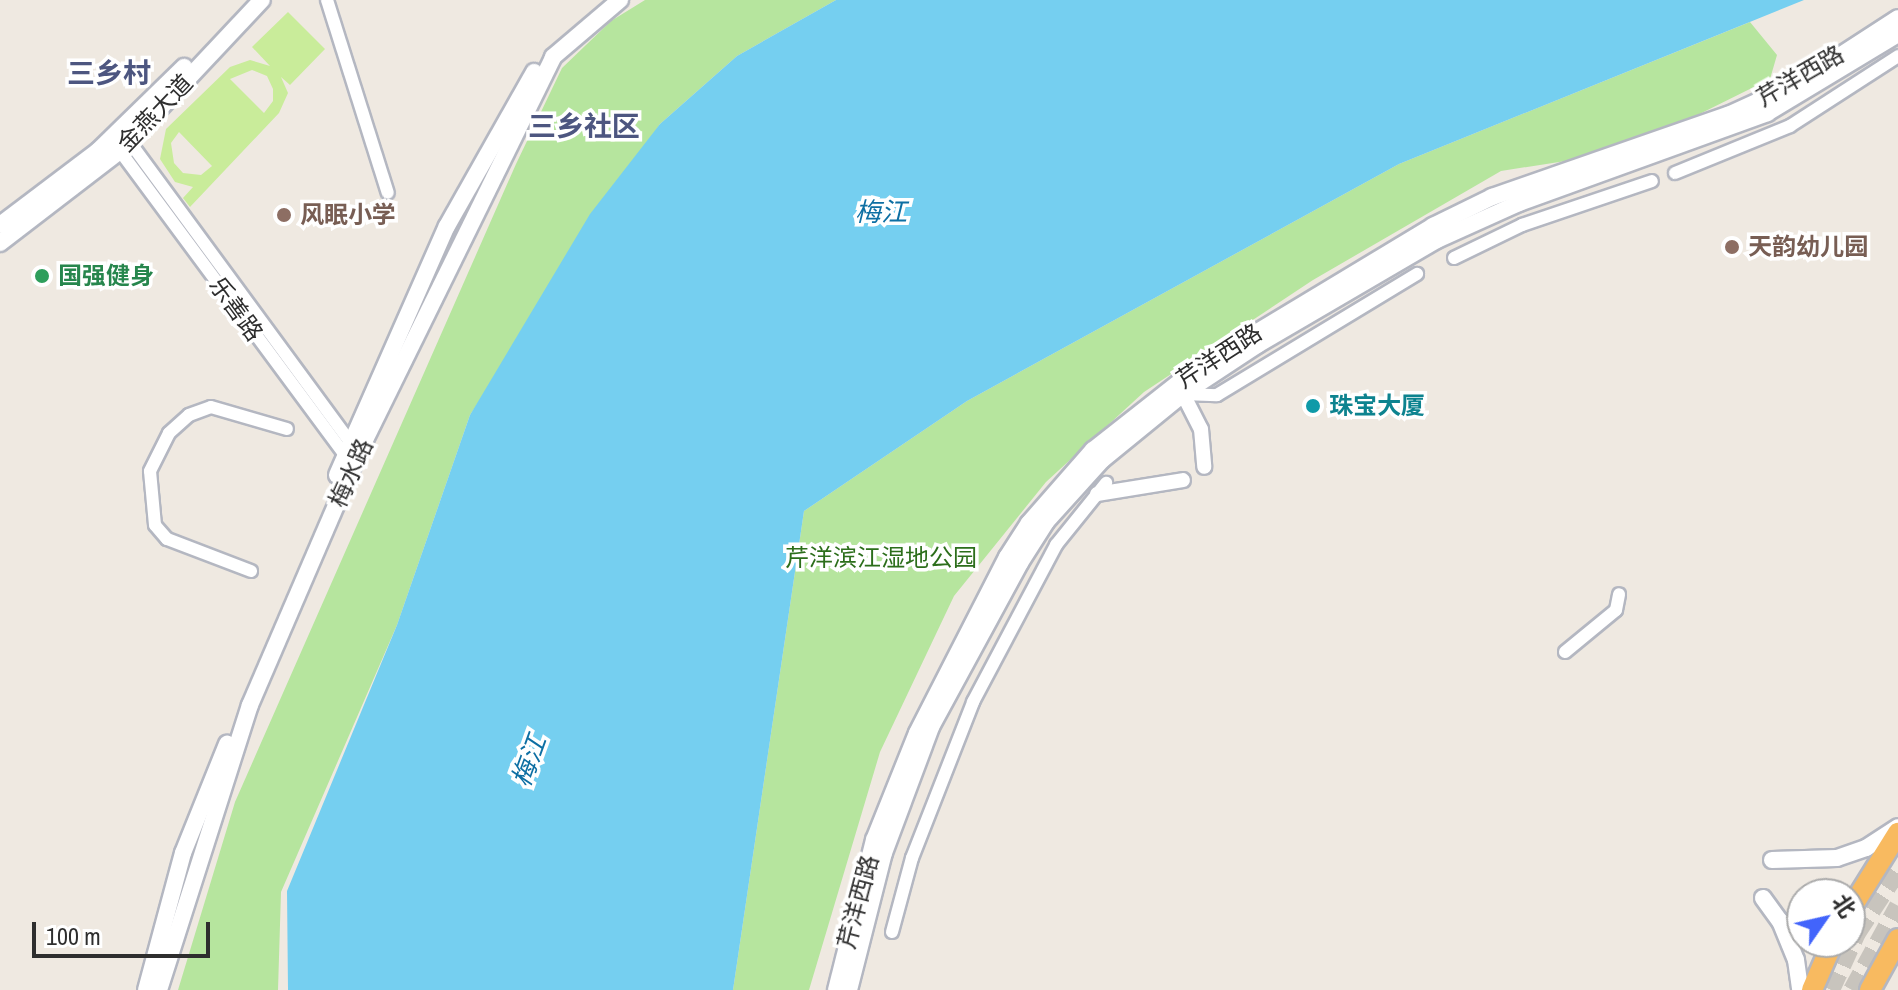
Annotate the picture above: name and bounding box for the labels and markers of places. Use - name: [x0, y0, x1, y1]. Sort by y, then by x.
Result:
- place label: 风眠小学: [300, 201, 396, 229]
- marker: 风眠小学: [275, 206, 293, 224]
- place label: 天韵幼儿园: [1748, 233, 1868, 261]
- marker: 天韵幼儿园: [1723, 238, 1741, 256]
- place label: 国强健身: [58, 262, 154, 290]
- marker: 国强健身: [33, 267, 51, 285]
- place label: 珠宝大厦: [1329, 392, 1425, 420]
- marker: 珠宝大厦: [1304, 397, 1322, 415]

